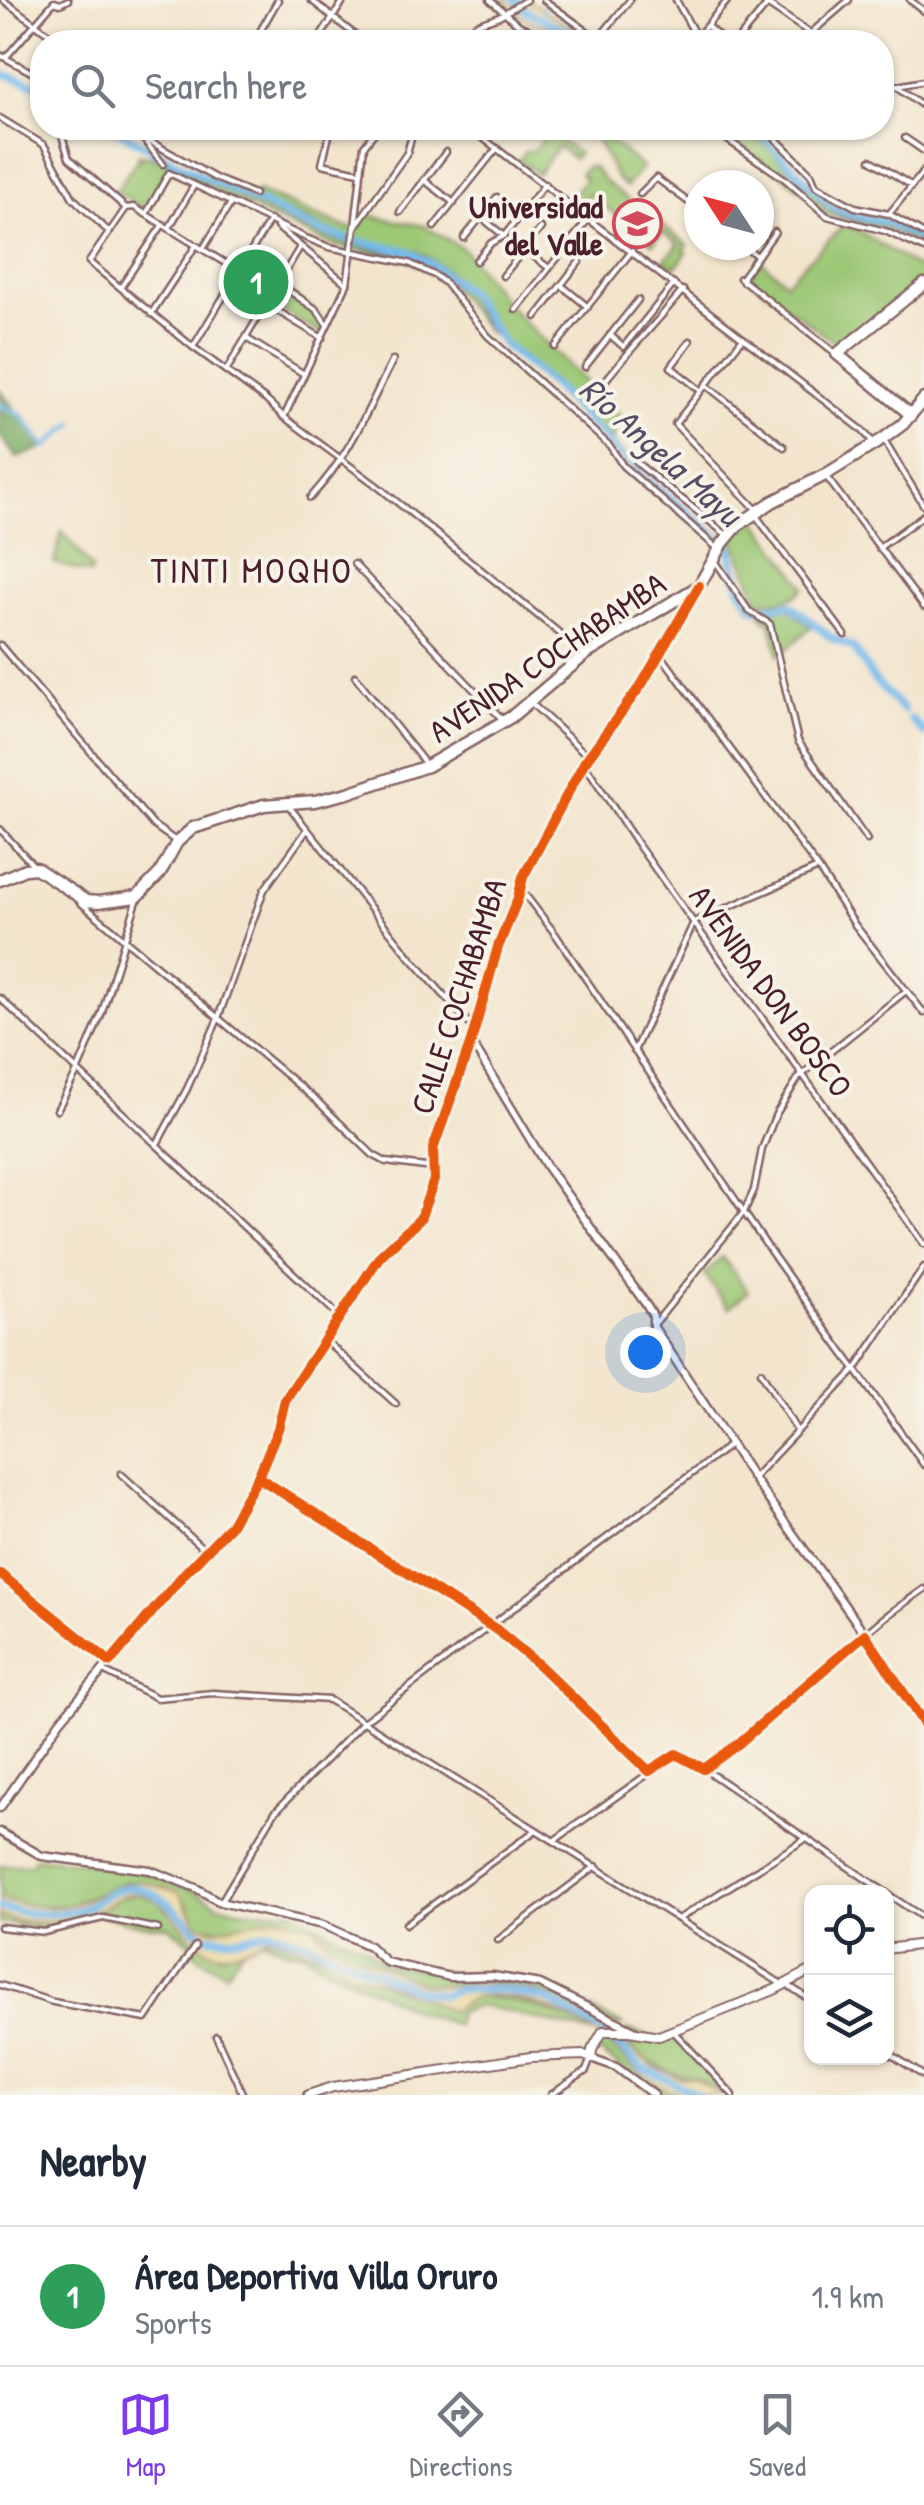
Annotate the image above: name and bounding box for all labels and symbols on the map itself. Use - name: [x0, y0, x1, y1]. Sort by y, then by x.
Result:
- north arrow: [684, 170, 774, 260]
- place label: Universidad del Valle: [469, 185, 604, 265]
- school or university icon: Universidad del Valle: [612, 198, 664, 250]
- pin: 1: [224, 244, 288, 320]
- water label: Río Angela Mayu: [570, 366, 754, 538]
- district label: TINTI MOQHO: [151, 547, 353, 594]
- street label: AVENIDA COCHABAMBA: [420, 562, 674, 752]
- street label: CALLE COCHABAMBA: [400, 873, 516, 1119]
- street label: AVENIDA DON BOSCO: [680, 876, 862, 1106]
- your location: [620, 1327, 671, 1378]

